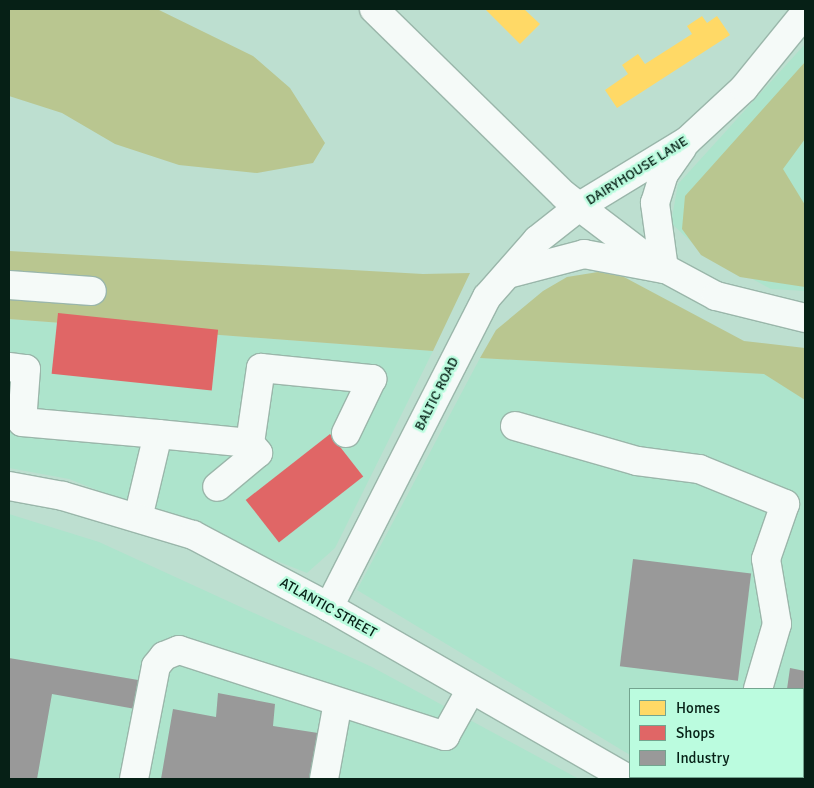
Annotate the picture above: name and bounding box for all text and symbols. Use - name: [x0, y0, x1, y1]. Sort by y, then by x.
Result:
- street label: DAIRYHOUSE LANE: [583, 133, 691, 209]
- street label: BALTIC ROAD: [411, 354, 463, 434]
- street label: ATLANTIC STREET: [277, 575, 379, 641]
- legend: [629, 688, 804, 778]
- text: Homes: [676, 699, 720, 717]
- text: Shops: [676, 724, 715, 742]
- text: Industry: [676, 749, 729, 767]

